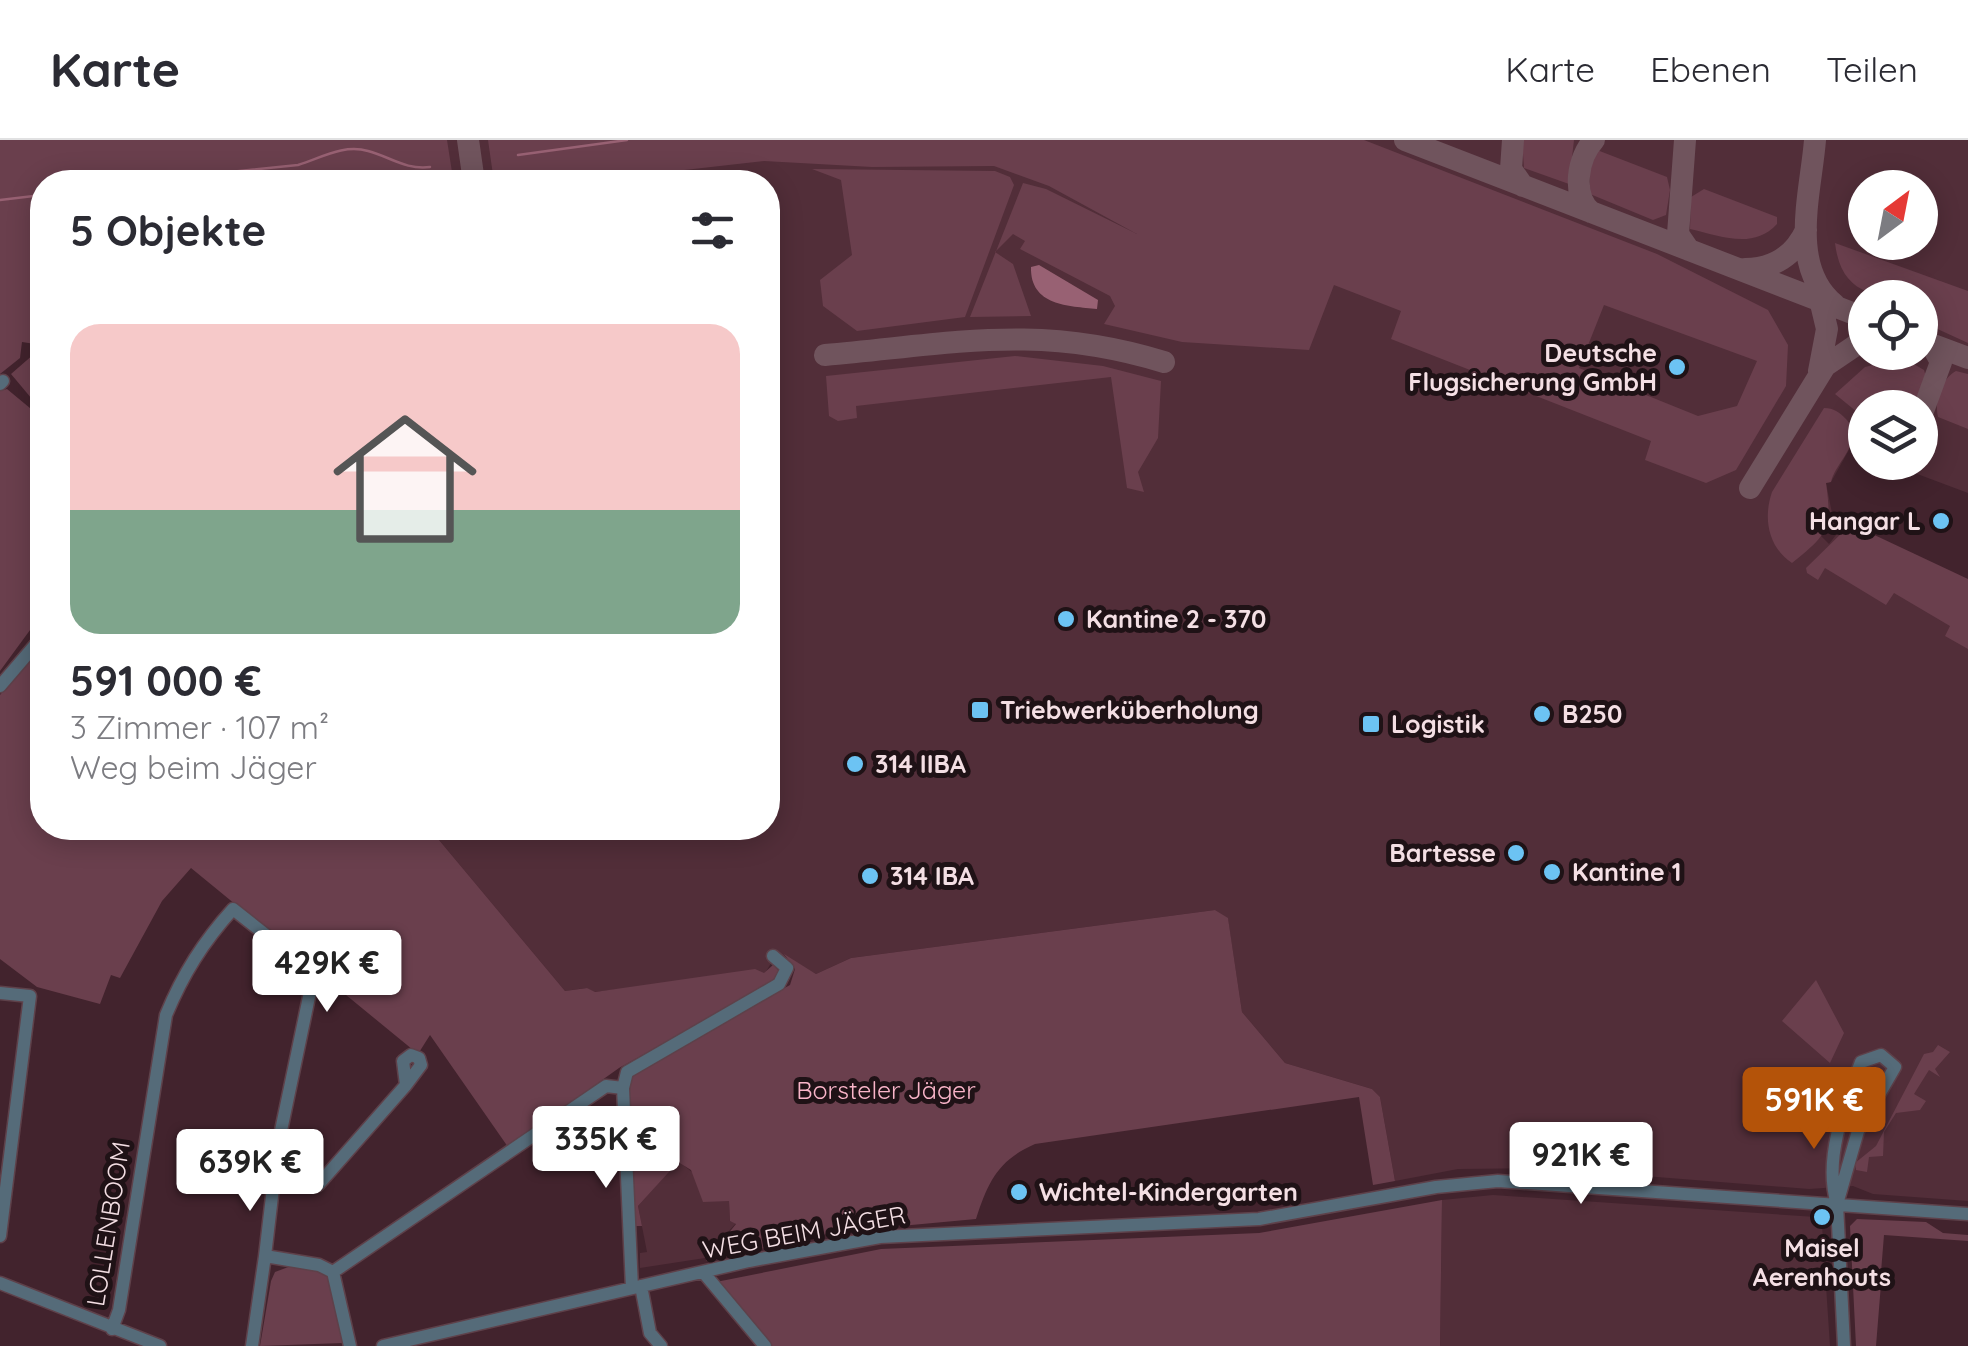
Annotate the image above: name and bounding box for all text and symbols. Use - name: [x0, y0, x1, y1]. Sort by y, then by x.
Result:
- text: Karte: [50, 39, 180, 99]
- text: Karte: [1505, 47, 1595, 91]
- text: Ebenen: [1650, 47, 1771, 91]
- text: Teilen: [1826, 47, 1918, 91]
- north arrow: [1848, 170, 1938, 260]
- map controls: [1848, 170, 1938, 480]
- icon: filters: [685, 203, 740, 258]
- text: 5 Objekte: [70, 204, 266, 257]
- button: locate: [1848, 280, 1938, 370]
- place label: Deutsche Flugsicherung GmbH: [1408, 337, 1657, 397]
- marker: Deutsche Flugsicherung GmbH: [1666, 356, 1688, 378]
- icon: home: [315, 389, 495, 569]
- button: layers: [1848, 390, 1938, 480]
- place label: Hangar L: [1809, 505, 1921, 536]
- marker: Hangar L: [1930, 510, 1952, 532]
- place label: Kantine 2 - 370: [1086, 603, 1266, 634]
- marker: Kantine 2 - 370: [1055, 608, 1077, 630]
- text: 591 000 €: [70, 654, 262, 707]
- place label: Triebwerküberholung: [1000, 694, 1259, 725]
- place label: B250: [1562, 698, 1622, 729]
- marker: Triebwerküberholung: [969, 699, 991, 721]
- marker: B250: [1531, 703, 1553, 725]
- text: 3 Zimmer · 107 m²: [70, 707, 329, 747]
- place label: Logistik: [1391, 708, 1485, 739]
- marker: Logistik: [1360, 713, 1382, 735]
- text: Weg beim Jäger: [70, 747, 317, 787]
- place label: 314 IIBA: [875, 748, 966, 779]
- marker: 314 IIBA: [844, 753, 866, 775]
- place label: Bartesse: [1389, 837, 1496, 868]
- marker: Bartesse: [1505, 842, 1527, 864]
- place label: Kantine 1: [1572, 856, 1681, 887]
- place label: 314 IBA: [890, 860, 974, 891]
- marker: Kantine 1: [1541, 861, 1563, 883]
- marker: 314 IBA: [859, 865, 881, 887]
- pin: 429K €: [246, 930, 408, 1015]
- text: 429K €: [274, 942, 380, 982]
- pin: 591K €: [1733, 1067, 1895, 1152]
- park label: Borsteler Jäger: [796, 1074, 976, 1105]
- text: 591K €: [1764, 1079, 1864, 1119]
- pin: 335K €: [525, 1106, 687, 1191]
- text: 335K €: [555, 1118, 657, 1158]
- pin: 921K €: [1500, 1122, 1662, 1207]
- pin: 639K €: [169, 1129, 331, 1214]
- text: 921K €: [1532, 1134, 1630, 1174]
- street label: LOLLENBOOM: [79, 1139, 136, 1309]
- text: 639K €: [198, 1141, 302, 1181]
- place label: Wichtel-Kindergarten: [1039, 1176, 1298, 1207]
- marker: Wichtel-Kindergarten: [1008, 1181, 1030, 1203]
- street label: WEG BEIM JÄGER: [700, 1198, 908, 1265]
- marker: Maisel Aerenhouts: [1811, 1206, 1833, 1228]
- place label: Maisel Aerenhouts: [1753, 1232, 1891, 1292]

